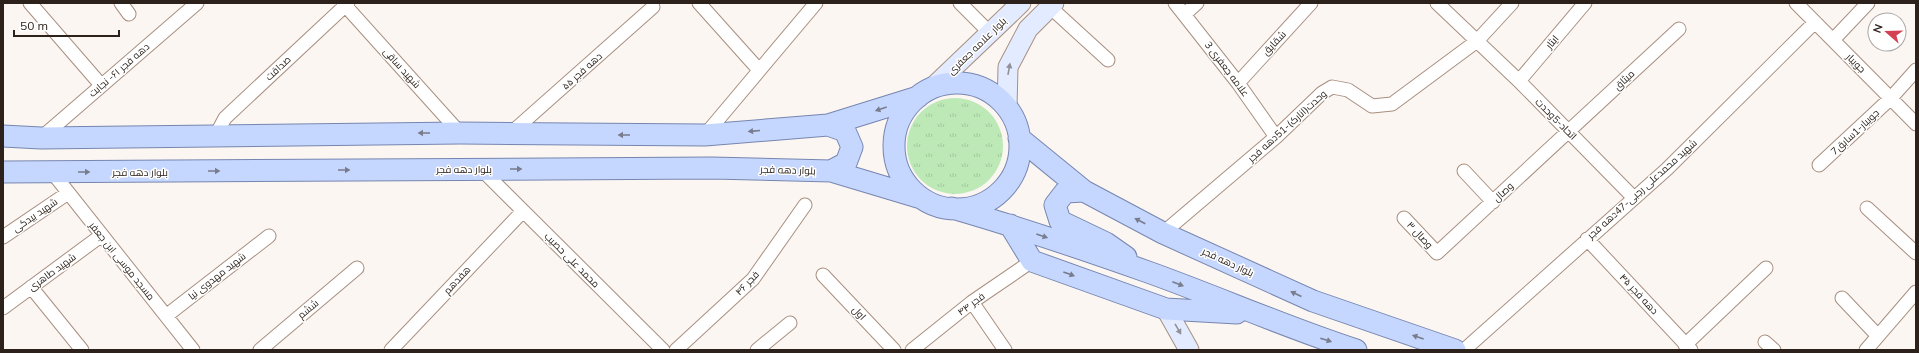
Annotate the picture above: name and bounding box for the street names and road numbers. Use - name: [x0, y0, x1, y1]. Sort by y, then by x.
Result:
- street label: بلوار علامه جعفری: [945, 15, 1009, 77]
- street label: شقایق: [1259, 28, 1289, 58]
- street label: ایثار: [1542, 33, 1561, 52]
- street label: علامه جعفری 3: [1202, 39, 1252, 99]
- street label: دهه فجر ۶۱- نجابت: [86, 40, 152, 100]
- street label: شهید ساقی: [380, 45, 424, 91]
- street label: دهه فجر ۵۵: [559, 49, 605, 92]
- street label: جویبار: [1843, 50, 1869, 76]
- street label: صداقت: [262, 53, 294, 83]
- street label: میثاق: [1611, 67, 1637, 93]
- street label: وحدت(انارک)-51دهه فجر: [1244, 87, 1329, 166]
- street label: اتحاد-5وحدت: [1532, 95, 1580, 143]
- street label: 7جویبار-1سابق: [1828, 106, 1882, 158]
- street label: شهید محمدعلی رجبی-47دهه فجر: [1584, 136, 1700, 242]
- street label: بلوار دهه فجر: [759, 162, 816, 177]
- street label: بلوار دهه فجر: [435, 163, 492, 176]
- street label: بلوار دهه فجر: [111, 166, 168, 179]
- street label: وصال: [1490, 179, 1516, 205]
- street label: شهید بیدکی: [10, 195, 60, 235]
- street label: مسجد موسی ابن جعفر: [86, 218, 158, 303]
- street label: وصال ۳: [1404, 219, 1436, 251]
- street label: محمد علی حصیب: [542, 230, 602, 290]
- street label: بلوار دهه فجر: [1199, 244, 1256, 280]
- street label: شهید مهدوی نیا: [186, 249, 248, 303]
- street label: شهید طاهری: [25, 250, 79, 294]
- street label: هفدهم: [441, 263, 474, 298]
- street label: فجر ۴۶: [732, 268, 762, 298]
- street label: دهه فجر ۴۵: [1617, 271, 1661, 317]
- street label: فجر ۴۴: [955, 289, 987, 319]
- street label: ششم: [295, 296, 322, 322]
- street label: اول: [849, 303, 869, 323]

